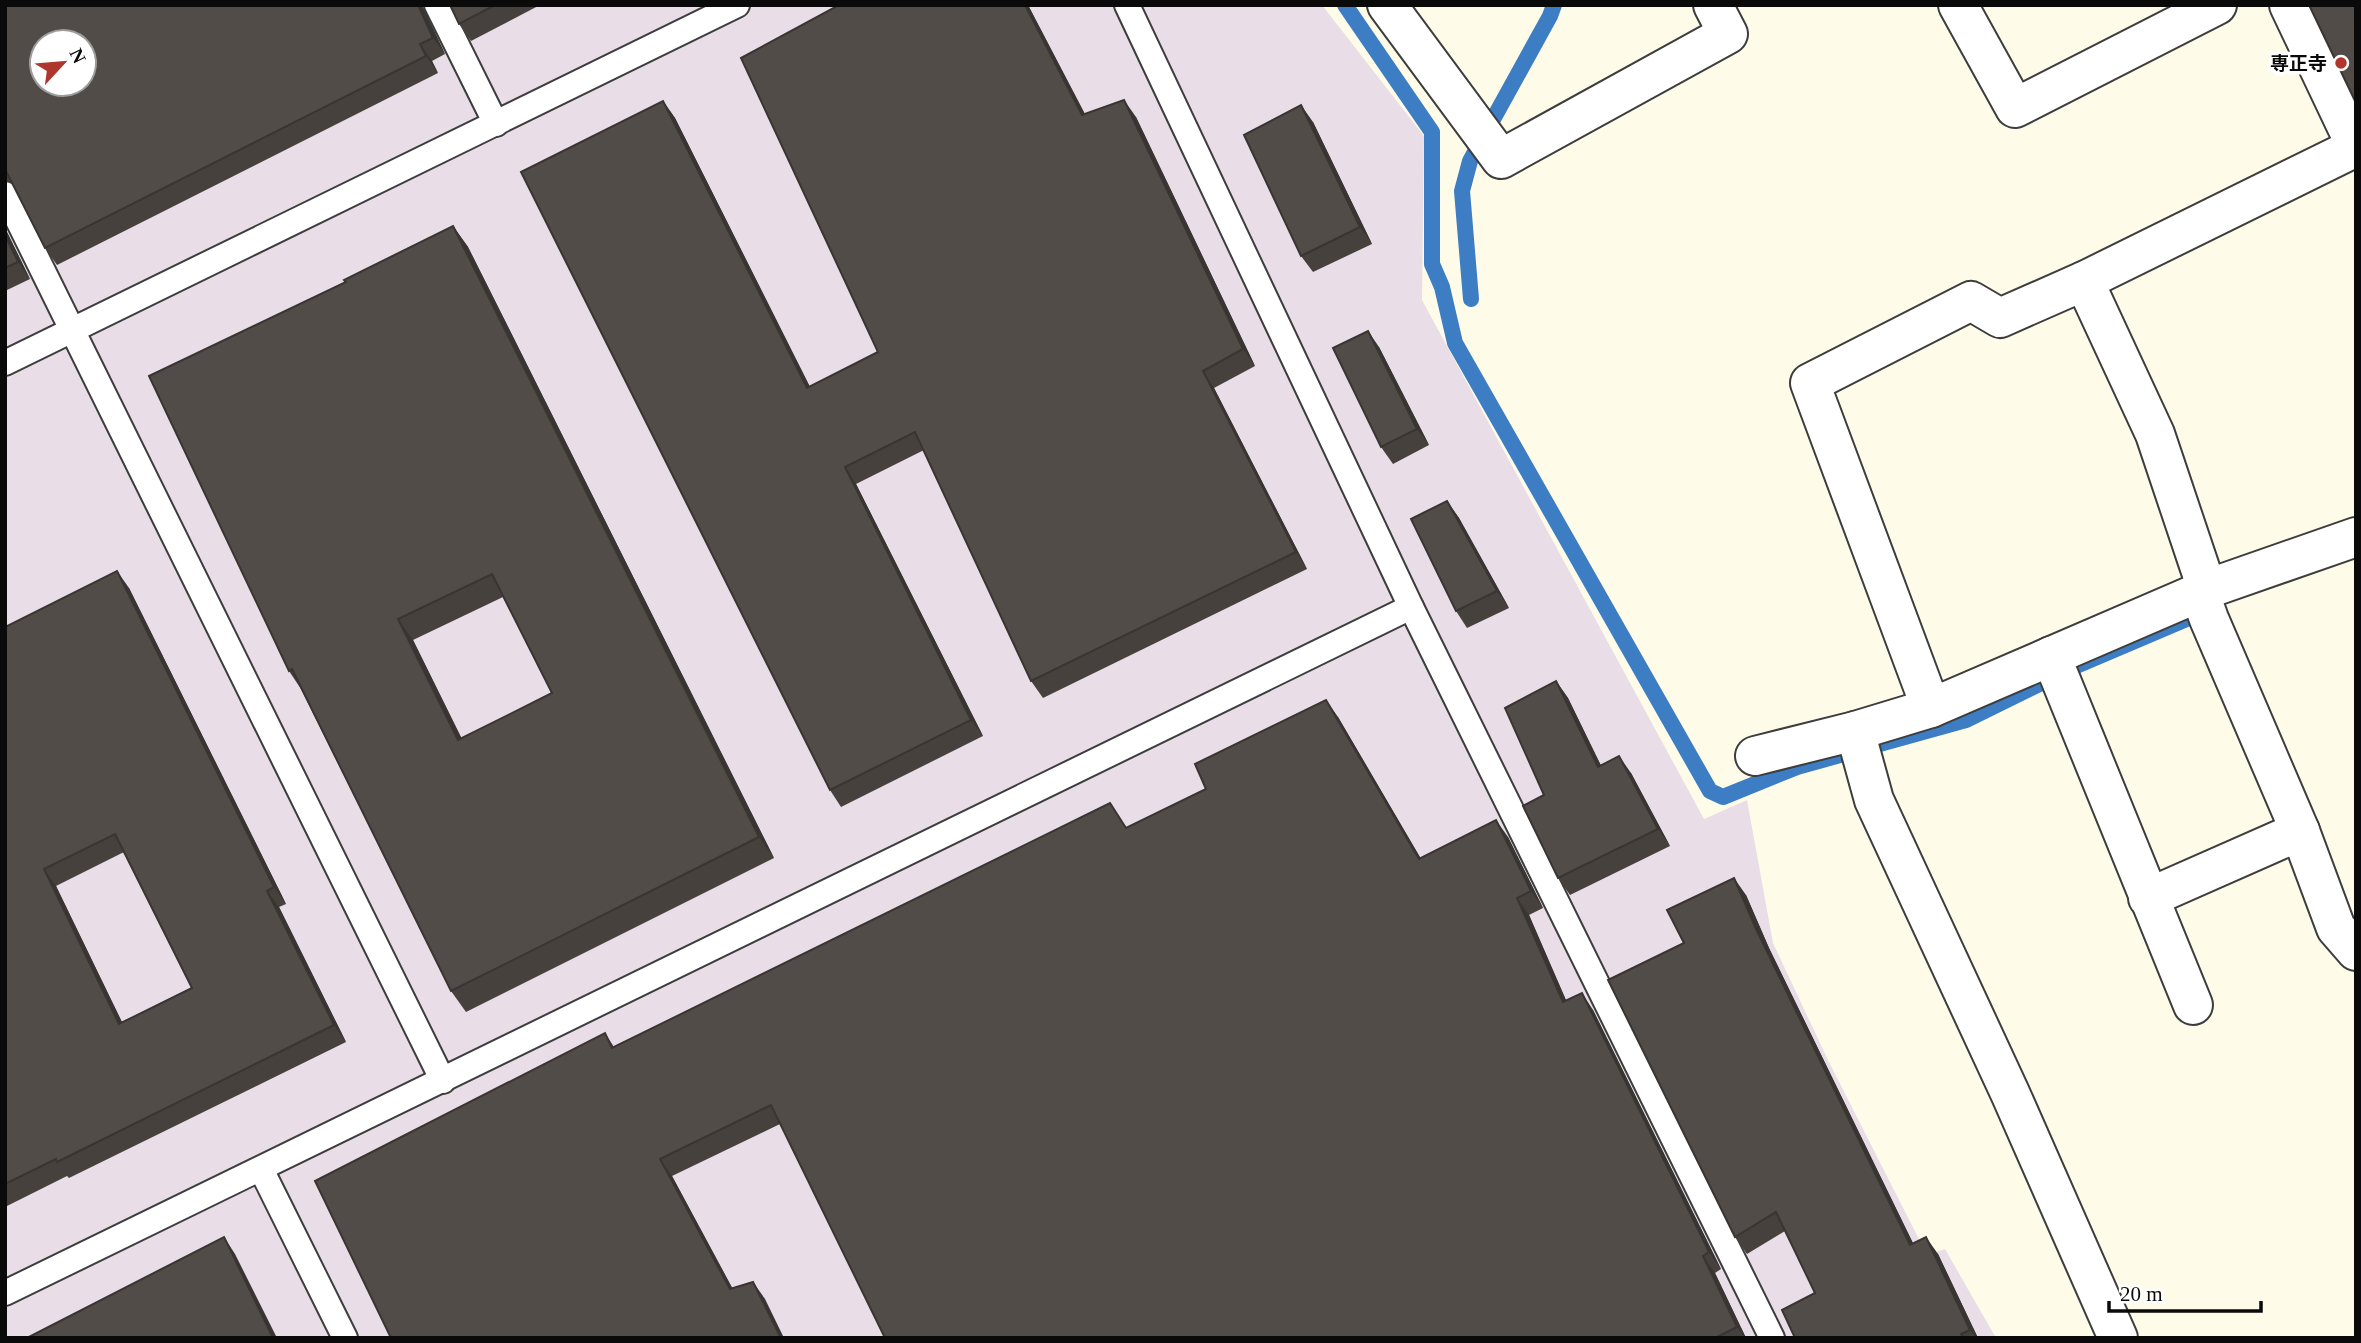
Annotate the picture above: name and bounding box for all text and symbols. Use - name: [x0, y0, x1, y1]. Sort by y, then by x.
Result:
- north arrow: [28, 28, 98, 98]
- text: N: [65, 45, 90, 67]
- place label: 専正寺: [2270, 53, 2327, 74]
- marker: 専正寺: [2333, 55, 2349, 71]
- scale bar: [2109, 1270, 2261, 1314]
- text: 20 m: [2120, 1282, 2163, 1306]

